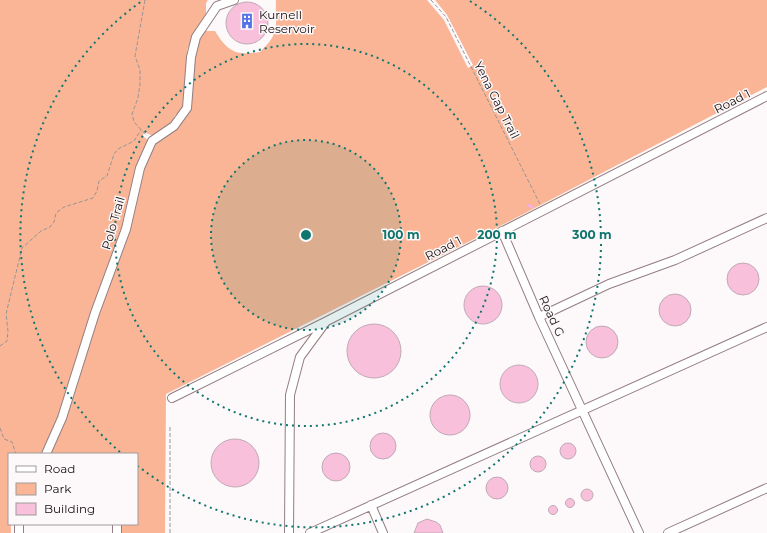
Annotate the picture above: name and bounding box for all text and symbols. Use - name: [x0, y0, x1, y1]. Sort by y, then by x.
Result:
- place label: Kurnell Reservoir: [259, 7, 315, 36]
- building icon: Kurnell Reservoir: [238, 12, 256, 30]
- street label: Yena Gap Trail: [471, 59, 523, 141]
- street label: Road 1: [711, 85, 753, 117]
- street label: Polo Trail: [98, 195, 128, 251]
- text: 100 m: [383, 227, 419, 242]
- text: 200 m: [477, 227, 517, 242]
- text: 300 m: [571, 227, 612, 242]
- centre of rings: [299, 228, 313, 242]
- street label: Road 1: [422, 232, 464, 264]
- street label: Road G: [536, 293, 568, 339]
- legend: [8, 453, 138, 525]
- text: Road: [44, 461, 75, 476]
- text: Park: [44, 481, 72, 496]
- text: Building: [44, 501, 95, 516]

